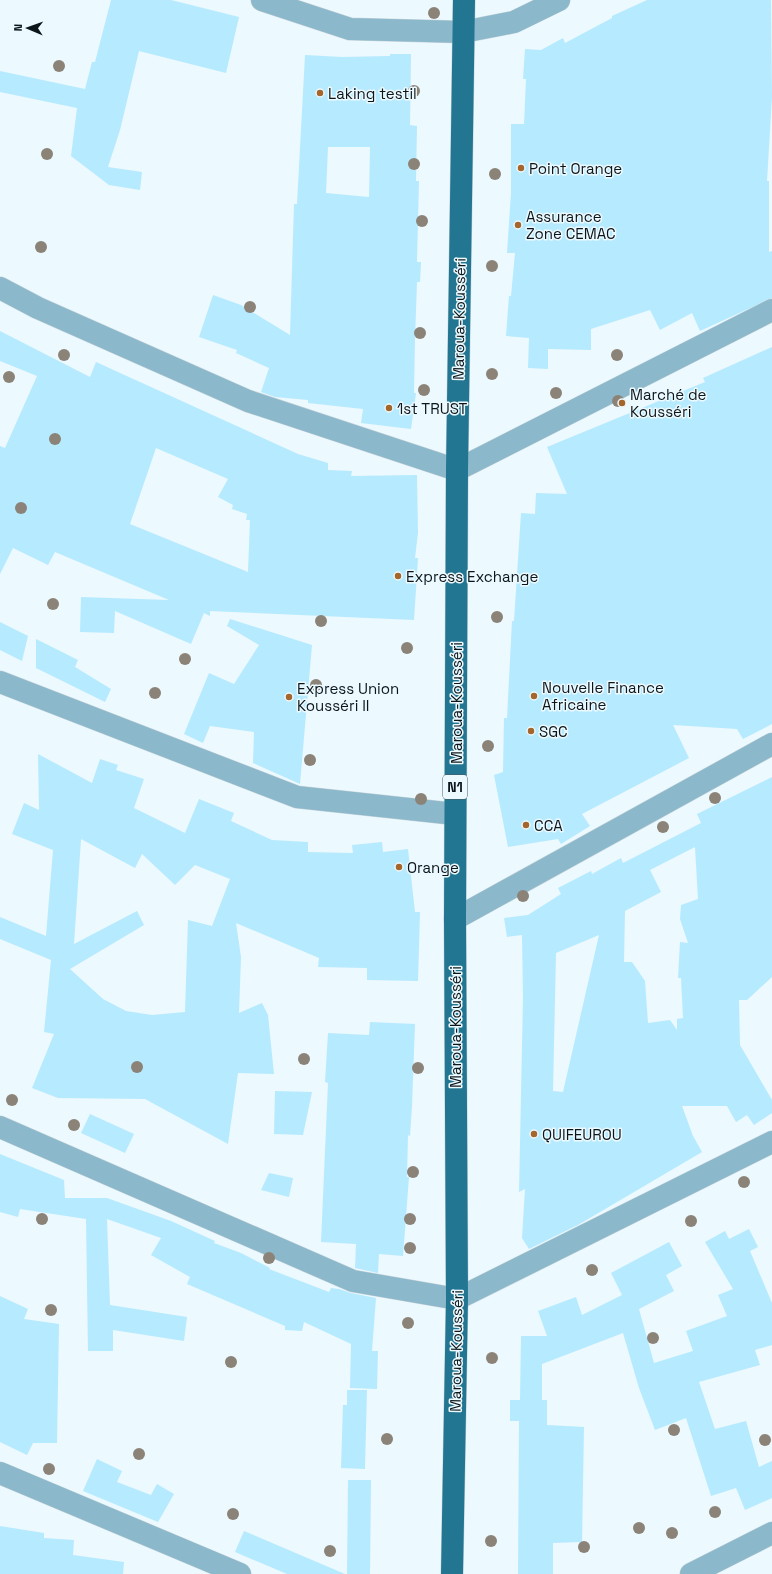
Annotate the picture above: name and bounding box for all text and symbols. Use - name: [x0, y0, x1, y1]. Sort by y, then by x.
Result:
- north arrow: [8, 8, 48, 48]
- text: N: [11, 24, 25, 32]
- place label: Laking testil: [328, 84, 417, 103]
- marker: Laking testil: [315, 88, 325, 98]
- place label: Point Orange: [529, 159, 622, 178]
- marker: Point Orange: [516, 163, 526, 173]
- place label: Assurance Zone CEMAC: [526, 207, 616, 243]
- marker: Assurance Zone CEMAC: [513, 220, 523, 230]
- street label: Maroua-Kousséri: [448, 258, 470, 380]
- place label: Marché de Kousséri: [630, 385, 707, 421]
- marker: Marché de Kousséri: [617, 398, 627, 408]
- place label: 1st TRUST: [397, 399, 467, 418]
- marker: 1st TRUST: [384, 403, 394, 413]
- place label: Express Exchange: [406, 567, 538, 586]
- marker: Express Exchange: [393, 571, 403, 581]
- street label: Maroua-Kousséri: [447, 642, 466, 764]
- place label: Nouvelle Finance Africaine: [542, 678, 664, 714]
- place label: Express Union Kousséri II: [297, 679, 399, 715]
- marker: Nouvelle Finance Africaine: [529, 691, 539, 701]
- marker: Express Union Kousséri II: [284, 692, 294, 702]
- place label: SGC: [539, 722, 568, 741]
- marker: SGC: [526, 726, 536, 736]
- road number: N1: [443, 775, 467, 799]
- place label: CCA: [534, 816, 563, 835]
- marker: CCA: [521, 820, 531, 830]
- place label: Orange: [407, 858, 459, 877]
- marker: Orange: [394, 862, 404, 872]
- street label: Maroua-Kousséri: [446, 966, 465, 1088]
- place label: QUIFEUROU: [542, 1125, 622, 1144]
- marker: QUIFEUROU: [529, 1129, 539, 1139]
- street label: Maroua-Kousséri: [445, 1290, 467, 1412]

